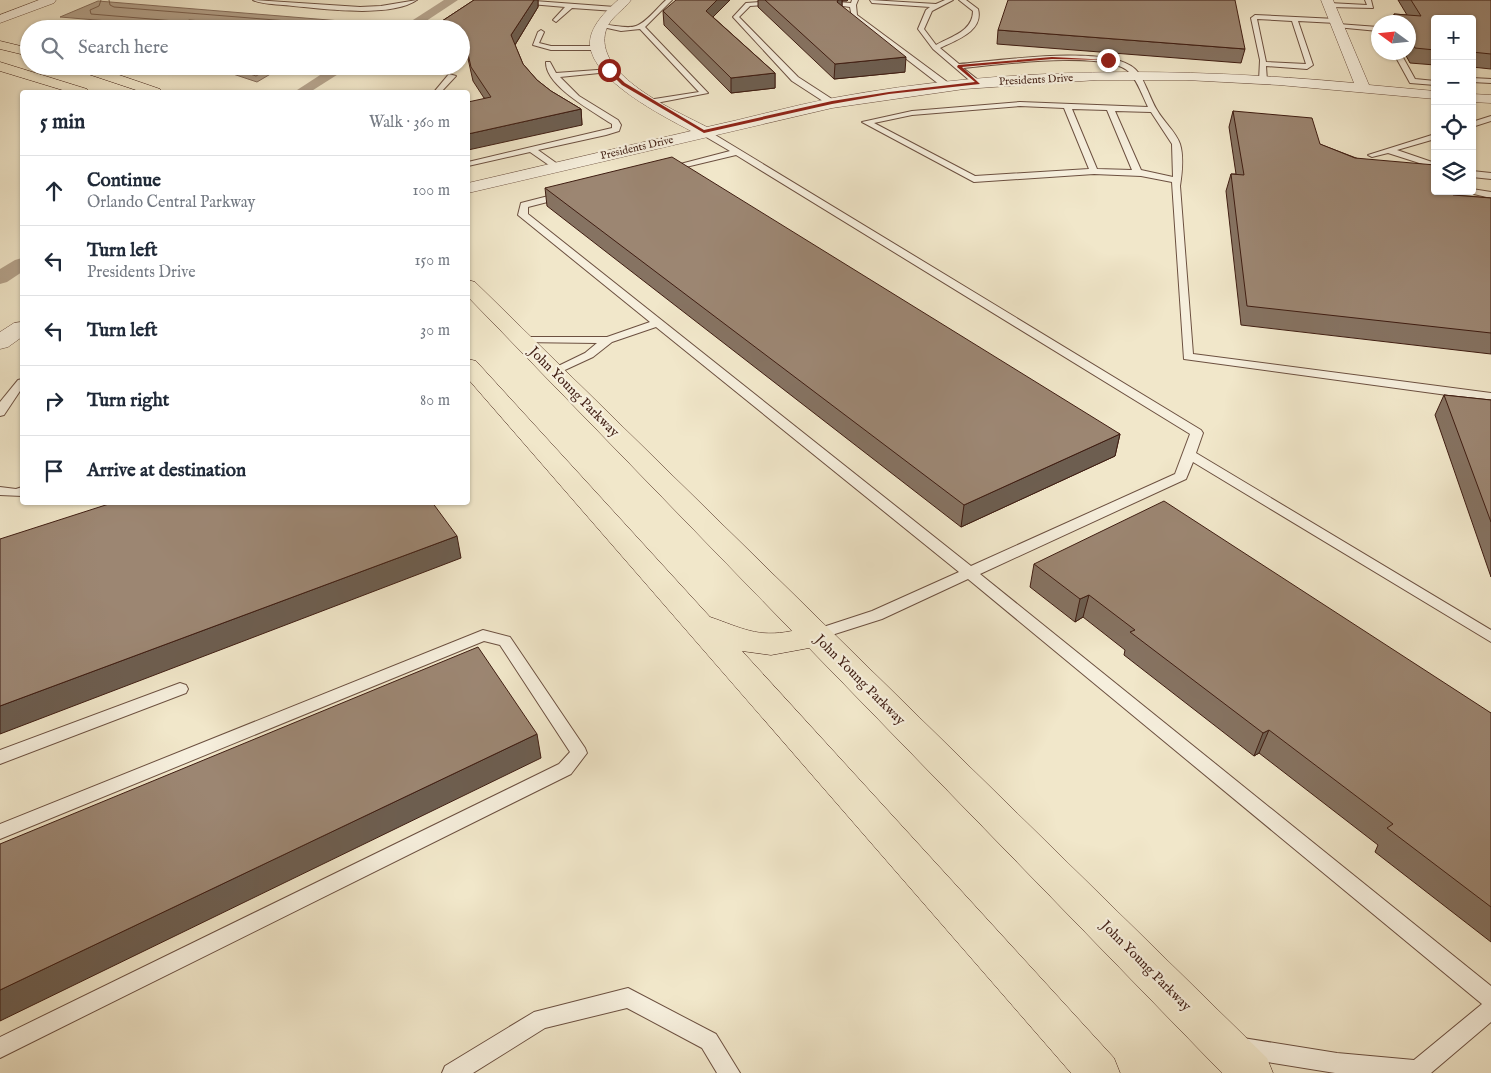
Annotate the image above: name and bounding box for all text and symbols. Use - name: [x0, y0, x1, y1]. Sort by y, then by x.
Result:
- north arrow: [1371, 15, 1416, 60]
- map controls: [1431, 15, 1476, 195]
- button: +: [1431, 15, 1476, 60]
- search box: [20, 20, 470, 75]
- icon: search: [38, 34, 66, 62]
- text: Search here: [78, 36, 169, 60]
- route end: [1097, 49, 1120, 72]
- route start: [598, 59, 621, 82]
- button: −: [1431, 60, 1476, 105]
- street label: Presidents Drive: [998, 71, 1074, 89]
- button: locate: [1431, 105, 1476, 150]
- text: 5 min: [40, 109, 85, 136]
- text: Walk · 360 m: [369, 113, 450, 133]
- street label: Presidents Drive: [599, 133, 675, 163]
- button: layers: [1431, 150, 1476, 195]
- text: Continue: [87, 169, 161, 193]
- icon: ahead: [40, 177, 68, 205]
- text: 100 m: [413, 181, 450, 201]
- text: Orlando Central Parkway: [87, 193, 255, 213]
- text: Turn left: [87, 239, 158, 263]
- icon: left: [40, 247, 68, 275]
- text: 150 m: [415, 251, 450, 271]
- text: Presidents Drive: [87, 263, 196, 283]
- icon: left: [40, 317, 68, 345]
- text: Turn left: [87, 319, 158, 343]
- text: 30 m: [420, 321, 450, 341]
- street label: John Young Parkway: [523, 341, 623, 441]
- icon: right: [40, 387, 68, 415]
- text: Turn right: [87, 389, 169, 413]
- text: 80 m: [420, 391, 450, 411]
- icon: arrive: [40, 457, 68, 485]
- text: Arrive at destination: [87, 459, 246, 483]
- street label: John Young Parkway: [809, 629, 909, 729]
- street label: John Young Parkway: [1095, 915, 1195, 1015]

